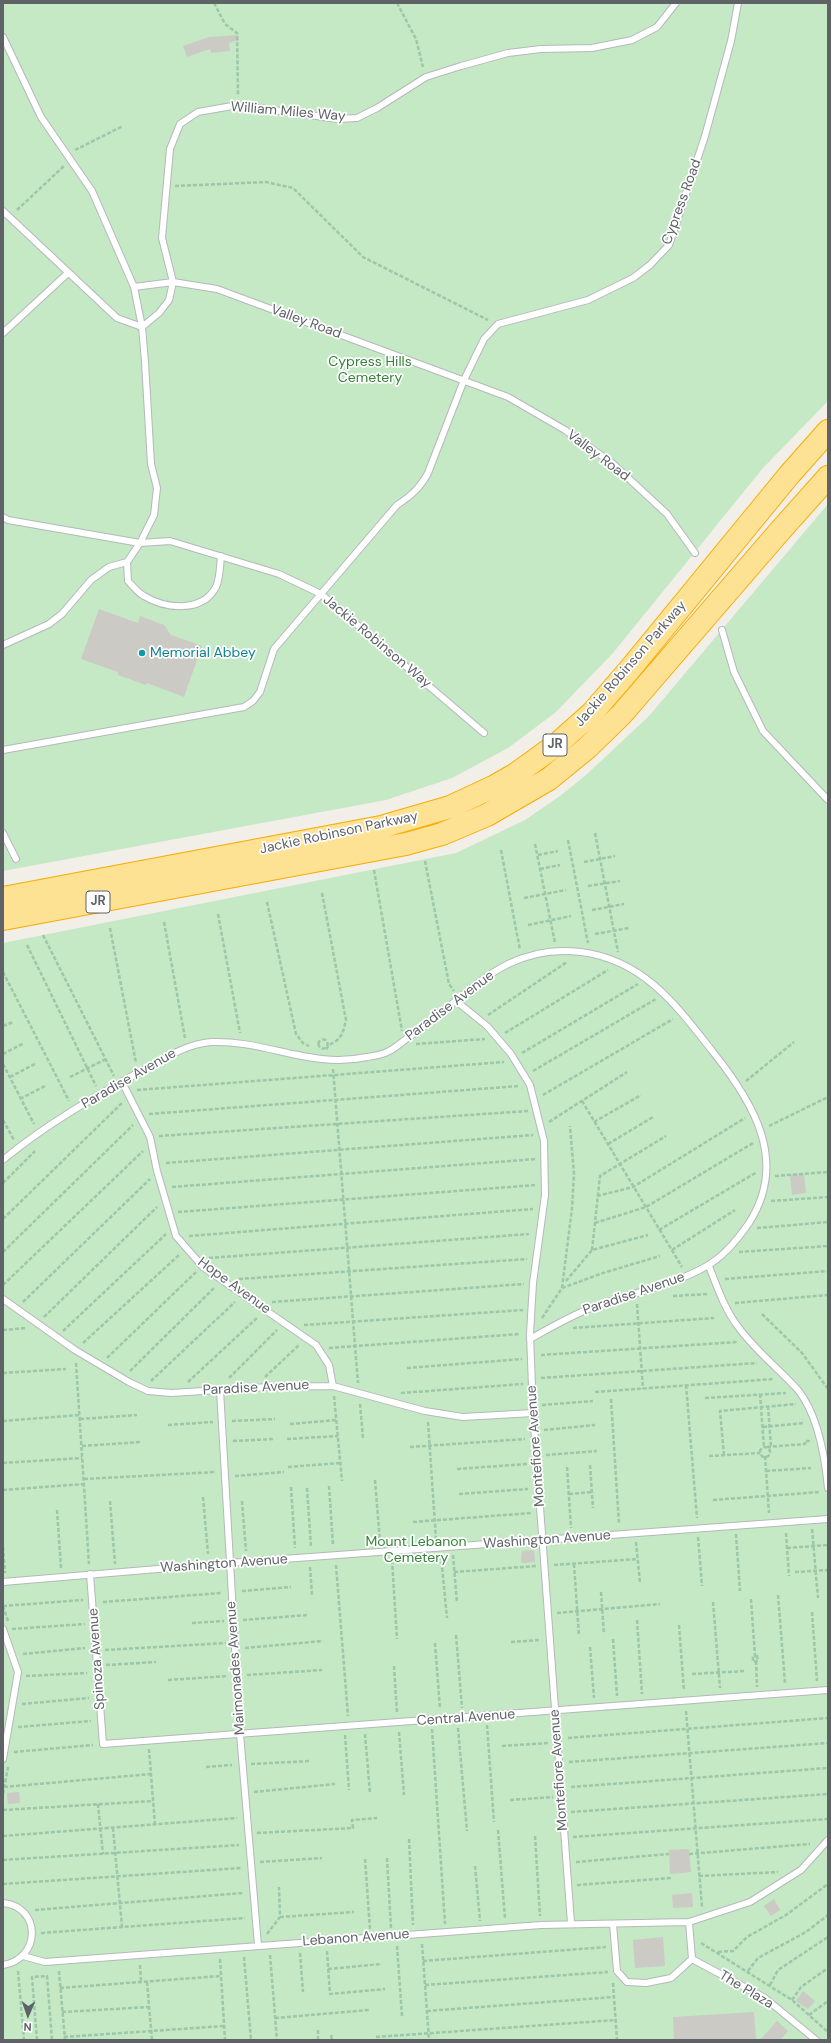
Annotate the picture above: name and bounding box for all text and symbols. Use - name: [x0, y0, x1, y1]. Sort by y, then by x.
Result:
- street label: William Miles Way: [230, 99, 346, 125]
- street label: Cypress Road: [659, 157, 705, 247]
- street label: Valley Road: [268, 301, 344, 343]
- park label: Cypress Hills Cemetery: [328, 354, 412, 386]
- street label: Valley Road: [563, 427, 633, 485]
- street label: Jackie Robinson Way: [319, 592, 435, 692]
- street label: Jackie Robinson Parkway: [572, 598, 690, 730]
- place label: Memorial Abbey: [150, 645, 256, 661]
- marker: Memorial Abbey: [137, 648, 147, 658]
- road number: JR: [543, 734, 567, 756]
- street label: Jackie Robinson Parkway: [258, 808, 420, 858]
- road number: JR: [86, 891, 110, 913]
- street label: Paradise Avenue: [402, 967, 498, 1045]
- street label: Paradise Avenue: [79, 1045, 179, 1113]
- street label: Hope Avenue: [194, 1254, 274, 1318]
- street label: Paradise Avenue: [581, 1269, 687, 1319]
- street label: Paradise Avenue: [202, 1377, 310, 1399]
- street label: Montefiore Avenue: [523, 1385, 549, 1507]
- street label: Washington Avenue: [483, 1527, 611, 1553]
- park label: Mount Lebanon Cemetery: [365, 1534, 467, 1566]
- street label: Washington Avenue: [160, 1551, 288, 1577]
- street label: Maimonades Avenue: [223, 1600, 249, 1736]
- street label: Spinoza Avenue: [85, 1608, 109, 1710]
- street label: Central Avenue: [416, 1706, 516, 1730]
- street label: Montefiore Avenue: [546, 1709, 572, 1831]
- street label: Lebanon Avenue: [302, 1926, 410, 1950]
- street label: The Plaza: [716, 1967, 776, 2013]
- north arrow: [8, 1995, 48, 2035]
- text: N: [23, 2020, 32, 2034]

